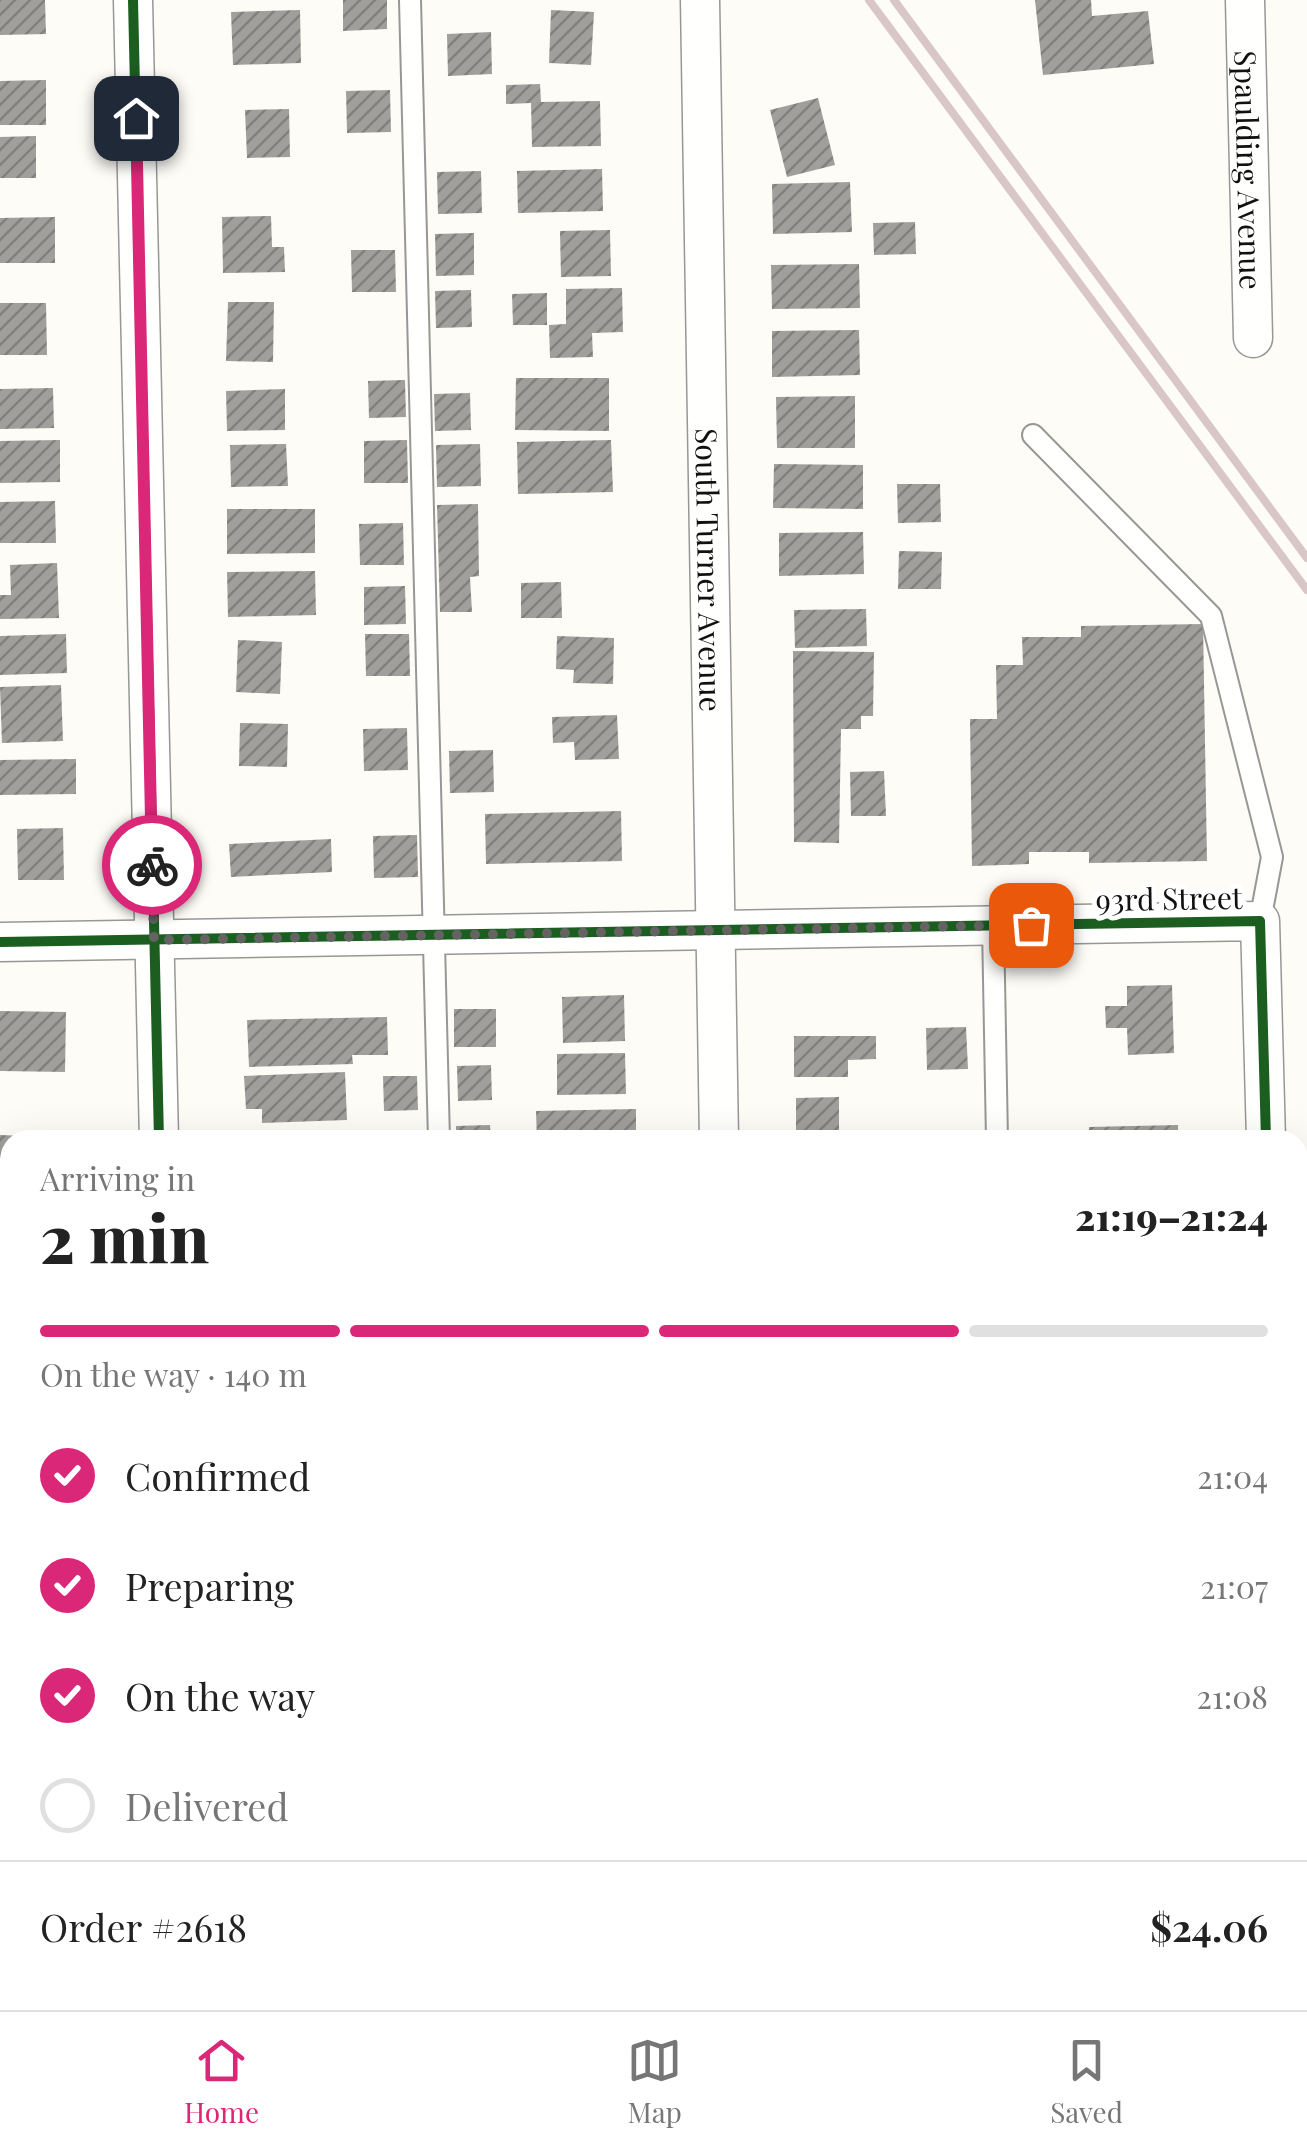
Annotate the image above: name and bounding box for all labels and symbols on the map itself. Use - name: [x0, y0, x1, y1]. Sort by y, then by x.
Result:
- street label: Spaulding Avenue: [1226, 50, 1272, 290]
- pin: [94, 76, 179, 161]
- street label: South Turner Avenue: [687, 428, 732, 712]
- courier: [102, 815, 202, 915]
- street label: 93rd Street: [1095, 877, 1243, 919]
- pin: [989, 883, 1074, 968]

